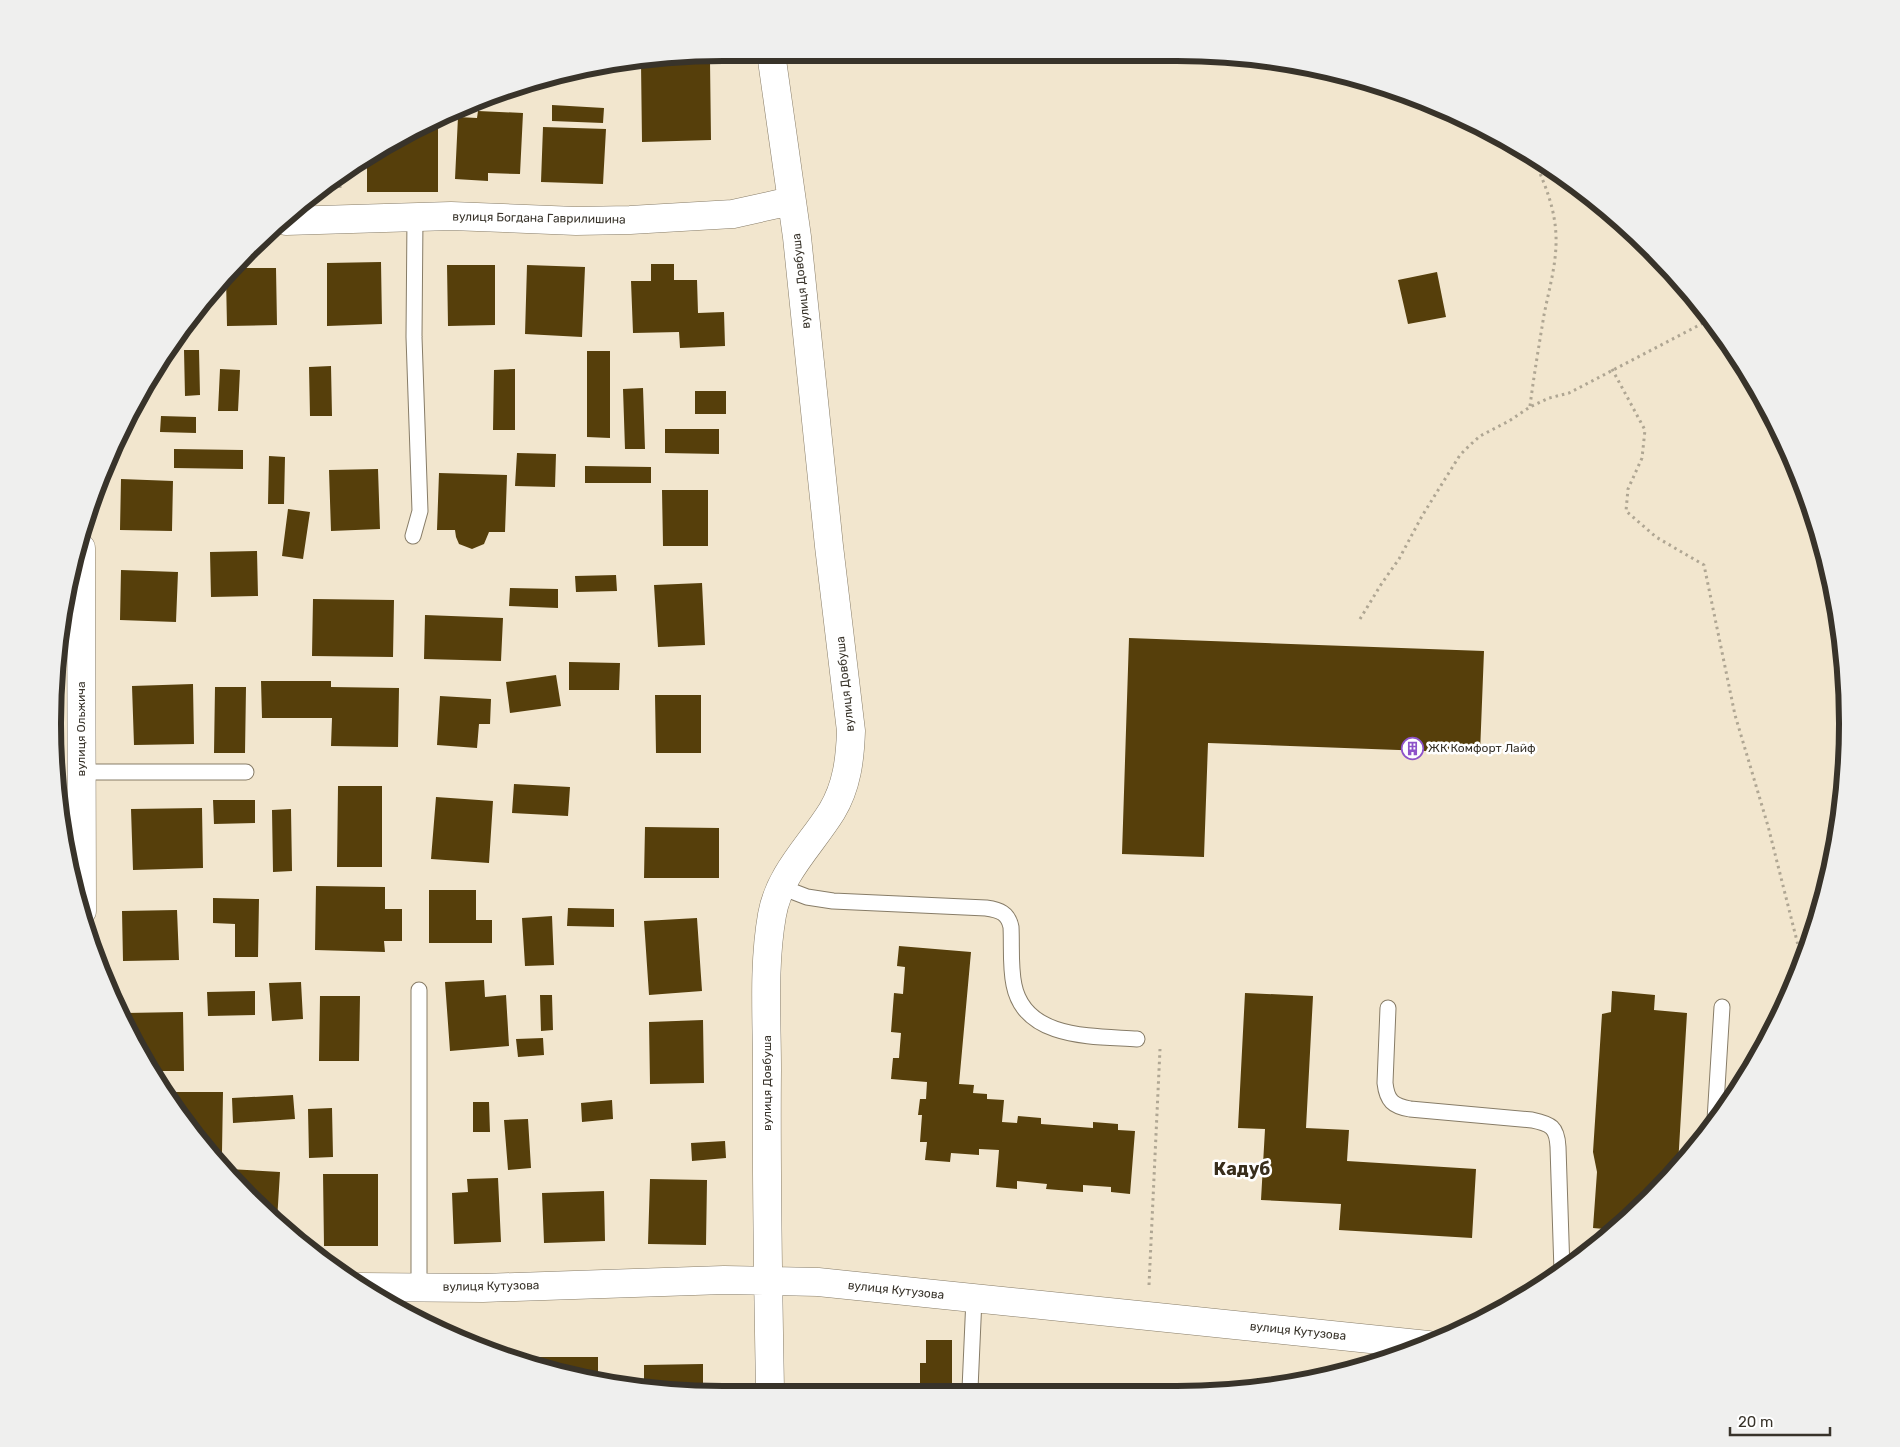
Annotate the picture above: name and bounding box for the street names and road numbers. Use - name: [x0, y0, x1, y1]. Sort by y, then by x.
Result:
- street label: вулиця Богдана Гаврилишина: [452, 209, 626, 227]
- street label: вулиця Довбуша: [789, 233, 813, 329]
- street label: вулиця Довбуша: [833, 636, 857, 732]
- street label: вулиця Ольжича: [74, 681, 88, 777]
- street label: вулиця Довбуша: [760, 1035, 774, 1131]
- street label: вулиця Кутузова: [442, 1278, 540, 1294]
- street label: вулиця Кутузова: [847, 1278, 945, 1302]
- street label: вулиця Кутузова: [1249, 1319, 1347, 1343]

